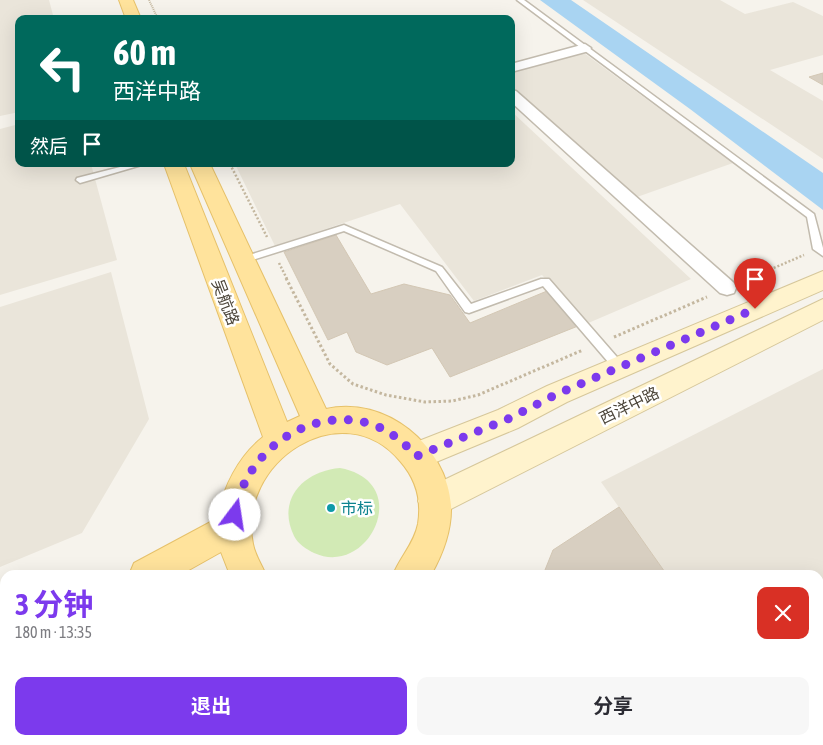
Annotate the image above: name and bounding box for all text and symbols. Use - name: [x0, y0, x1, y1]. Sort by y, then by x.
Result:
- text: 60 m: [113, 32, 176, 72]
- icon: left: [30, 35, 95, 100]
- text: 西洋中路: [113, 78, 201, 104]
- icon: arrive: [78, 130, 106, 158]
- text: 然后: [30, 135, 68, 157]
- pin: [734, 258, 776, 309]
- icon: arrive: [741, 265, 769, 293]
- street label: 吴航路: [209, 276, 243, 328]
- street label: 西洋中路: [596, 383, 662, 427]
- position arrow: [208, 488, 260, 540]
- place label: 市标: [341, 499, 373, 517]
- marker: 市标: [325, 502, 337, 514]
- text: 3 分钟: [15, 587, 93, 621]
- button: close: [757, 587, 809, 639]
- text: 180 m · 13:35: [15, 623, 92, 641]
- button: 退出: [15, 677, 407, 735]
- button: 分享: [417, 677, 809, 735]

